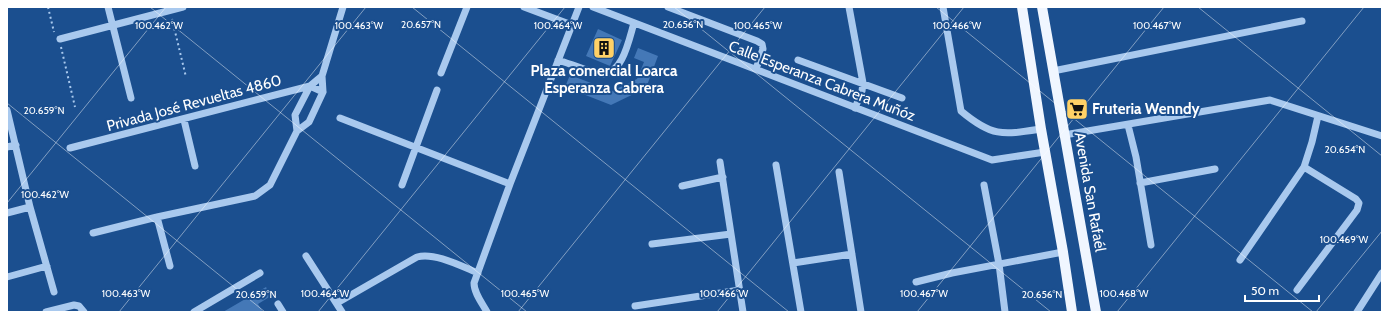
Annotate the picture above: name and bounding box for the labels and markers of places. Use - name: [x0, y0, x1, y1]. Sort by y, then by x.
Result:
- building icon: Plaza comercial Loarca Esperanza Cabrera: [591, 35, 617, 61]
- place label: Plaza comercial Loarca Esperanza Cabrera: [531, 62, 678, 97]
- supermarket icon: Fruteria Wenndy: [1064, 96, 1090, 122]
- place label: Fruteria Wenndy: [1092, 100, 1201, 118]

